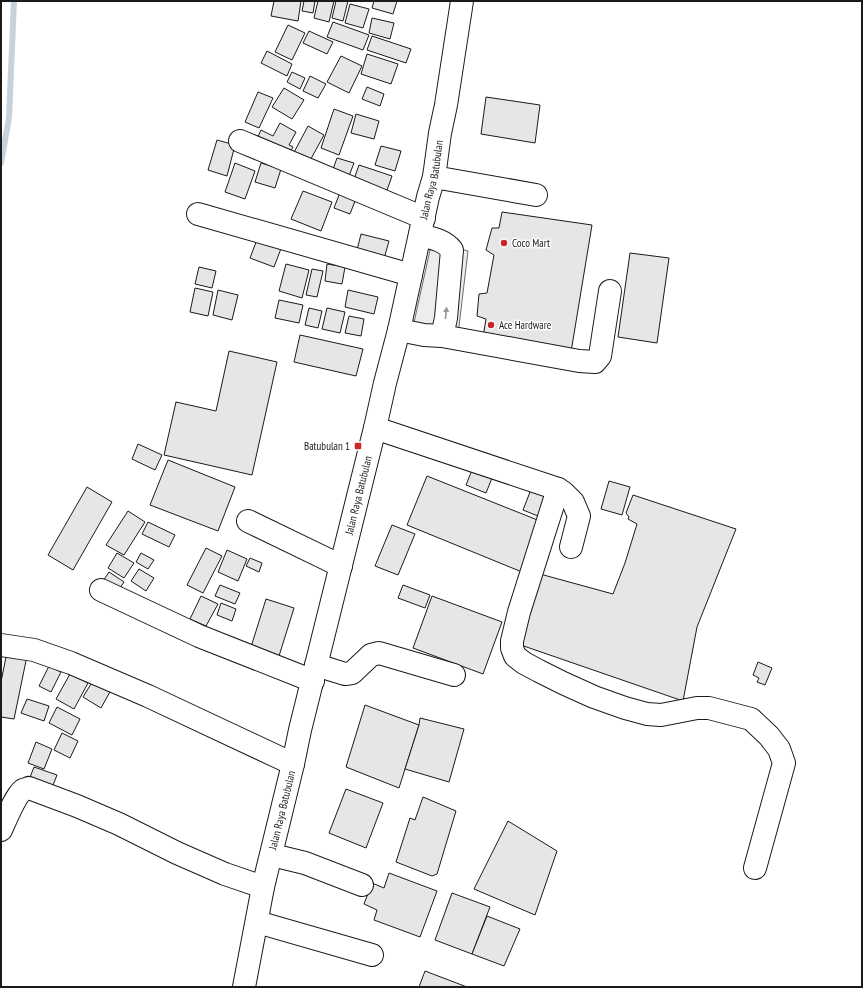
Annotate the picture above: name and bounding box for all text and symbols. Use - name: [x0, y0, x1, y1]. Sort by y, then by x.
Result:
- street label: Jalan Raya Batubulan: [416, 139, 446, 222]
- place label: Coco Mart: [512, 236, 550, 250]
- marker: Coco Mart: [499, 238, 509, 248]
- one-way arrow: [443, 307, 450, 319]
- place label: Ace Hardware: [499, 318, 552, 332]
- marker: Ace Hardware: [486, 320, 496, 330]
- place label: Batubulan 1: [304, 439, 350, 453]
- marker: Batubulan 1: [353, 441, 363, 451]
- street label: Jalan Raya Batubulan: [342, 454, 375, 537]
- street label: Jalan Raya Batubulan: [265, 769, 298, 852]

